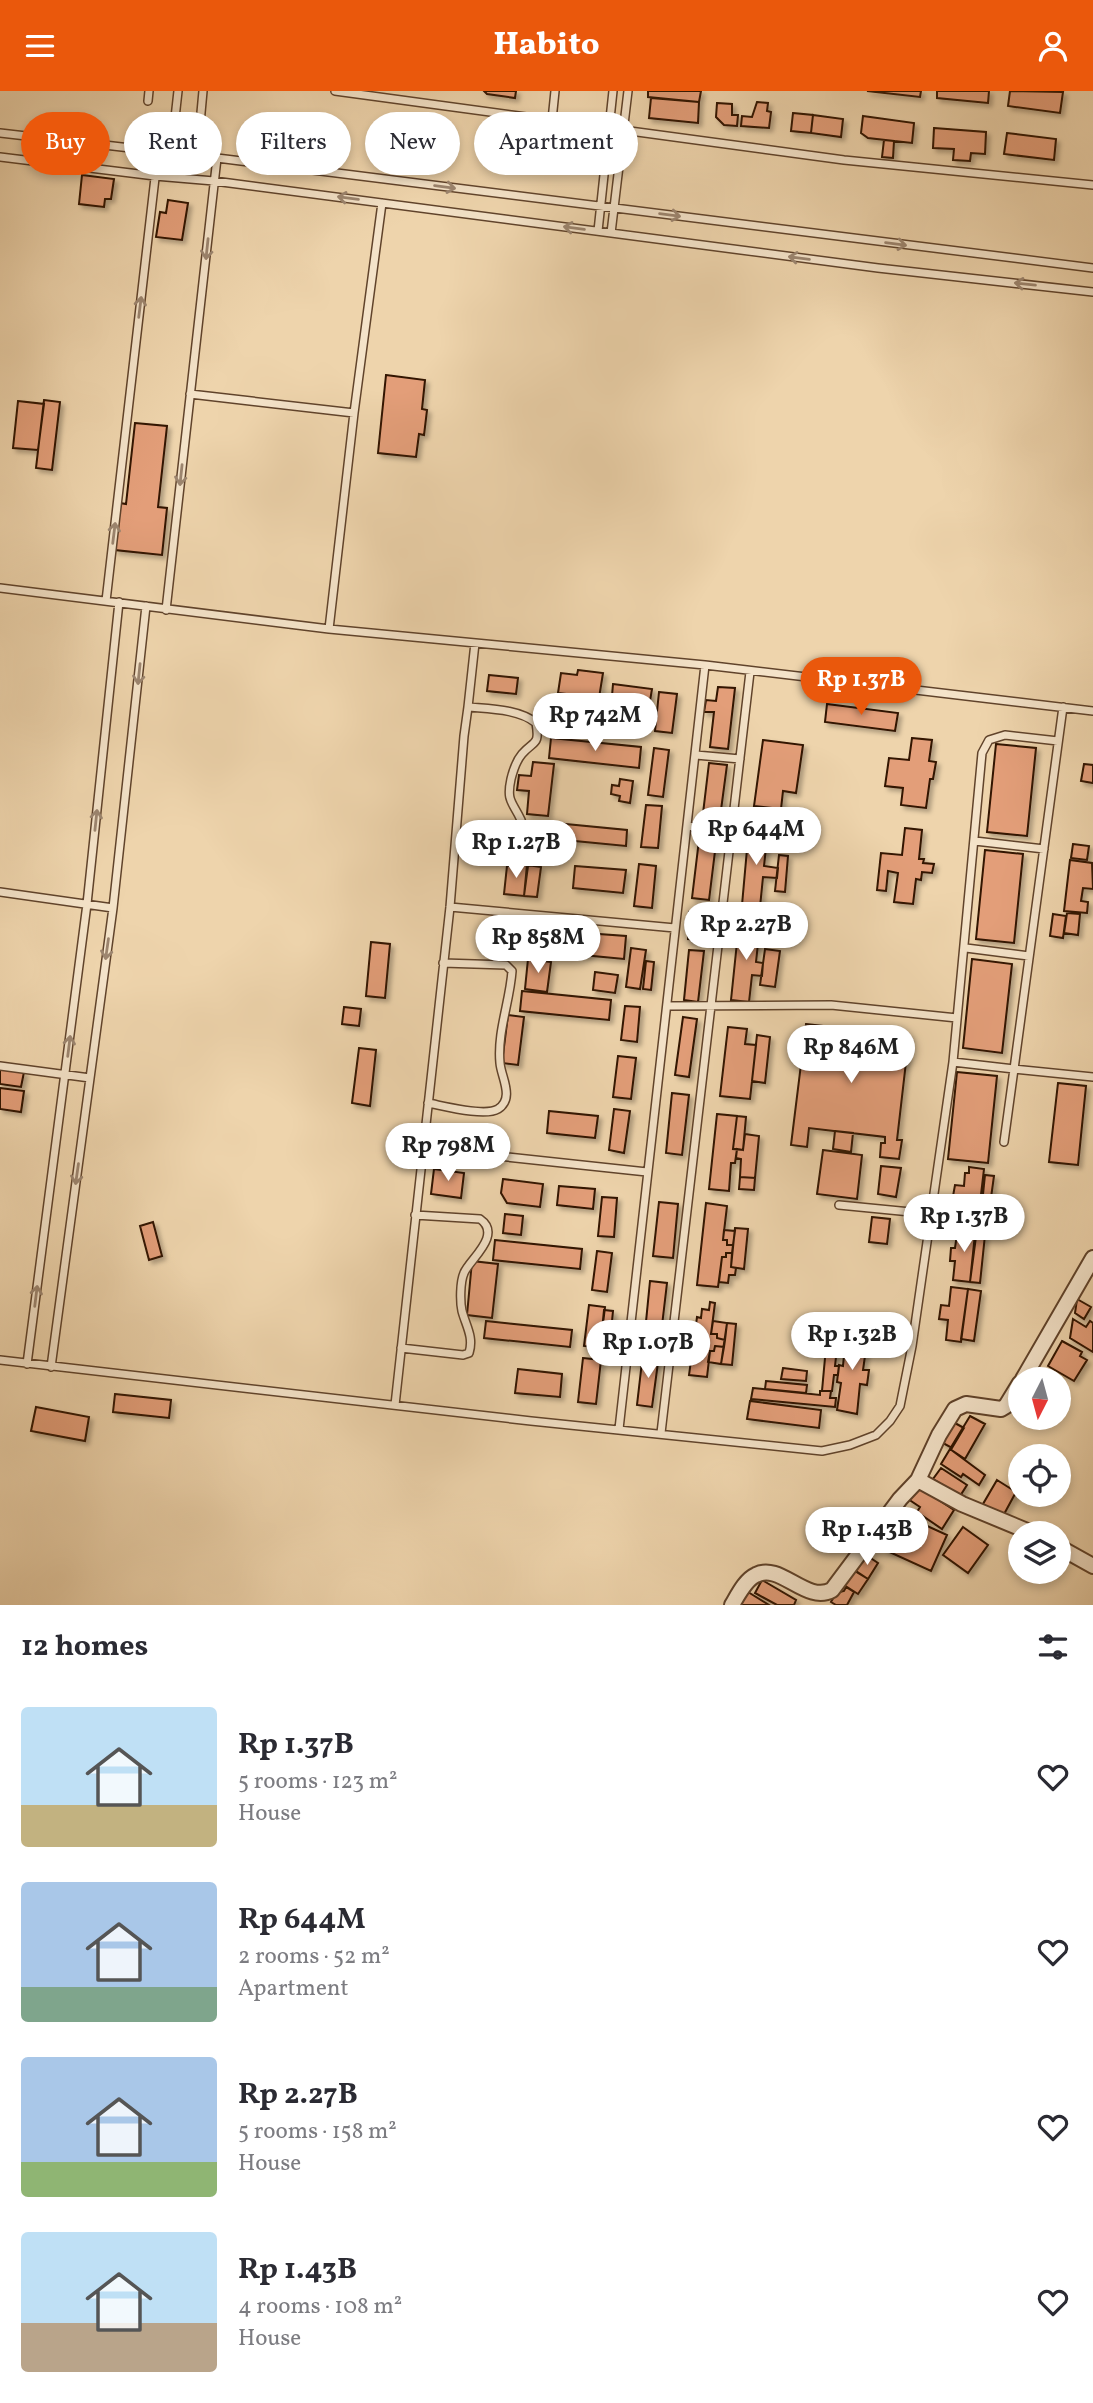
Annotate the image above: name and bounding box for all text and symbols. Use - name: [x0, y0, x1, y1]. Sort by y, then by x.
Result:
- text: Habito: [493, 24, 600, 68]
- icon: menu: [21, 27, 59, 65]
- icon: person: [1034, 27, 1072, 65]
- chip: Buy: [21, 112, 110, 175]
- chip: Rent: [124, 112, 222, 175]
- chip: Filters: [236, 112, 351, 175]
- chip: New: [365, 112, 460, 175]
- chip: Apartment: [474, 112, 638, 175]
- one-way arrow: [433, 180, 456, 193]
- one-way arrow: [337, 192, 360, 205]
- one-way arrow: [659, 209, 681, 222]
- one-way arrow: [563, 221, 586, 234]
- one-way arrow: [200, 237, 213, 259]
- one-way arrow: [884, 237, 907, 250]
- one-way arrow: [788, 251, 811, 264]
- one-way arrow: [1014, 278, 1037, 291]
- one-way arrow: [133, 296, 146, 319]
- one-way arrow: [175, 463, 188, 485]
- one-way arrow: [107, 522, 120, 545]
- pin: Rp 1.37B: [789, 657, 933, 717]
- one-way arrow: [132, 662, 145, 685]
- text: Rp 1.37B: [817, 664, 905, 696]
- pin: Rp 742M: [530, 693, 660, 753]
- text: Rp 742M: [549, 700, 641, 732]
- pin: Rp 644M: [691, 807, 821, 867]
- one-way arrow: [90, 810, 103, 832]
- text: Rp 644M: [707, 814, 805, 846]
- pin: Rp 1.27B: [444, 821, 588, 880]
- text: Rp 1.27B: [471, 827, 561, 859]
- pin: Rp 2.27B: [674, 903, 818, 962]
- text: Rp 2.27B: [700, 909, 792, 941]
- pin: Rp 858M: [473, 915, 603, 975]
- text: Rp 858M: [491, 922, 585, 954]
- one-way arrow: [101, 937, 114, 960]
- pin: Rp 846M: [786, 1025, 916, 1085]
- text: Rp 846M: [803, 1032, 899, 1064]
- one-way arrow: [62, 1035, 75, 1058]
- pin: Rp 798M: [383, 1123, 513, 1183]
- text: Rp 798M: [401, 1130, 495, 1162]
- one-way arrow: [71, 1162, 84, 1185]
- pin: Rp 1.37B: [892, 1195, 1036, 1254]
- text: Rp 1.37B: [920, 1201, 1008, 1233]
- one-way arrow: [30, 1285, 43, 1308]
- pin: Rp 1.32B: [780, 1313, 924, 1372]
- text: Rp 1.32B: [807, 1319, 897, 1351]
- pin: Rp 1.07B: [576, 1321, 720, 1380]
- text: Rp 1.07B: [602, 1327, 694, 1359]
- north arrow: [1008, 1367, 1071, 1430]
- map controls: [1008, 1367, 1071, 1584]
- button: locate: [1008, 1444, 1071, 1507]
- pin: Rp 1.43B: [795, 1507, 939, 1567]
- text: Rp 1.43B: [821, 1514, 913, 1546]
- button: layers: [1008, 1521, 1071, 1584]
- text: 12 homes: [21, 1626, 148, 1668]
- icon: filters: [1034, 1628, 1072, 1666]
- text: Rp 1.37B: [238, 1724, 354, 1766]
- icon: home: [77, 1735, 161, 1819]
- icon: heart: [1034, 1758, 1072, 1796]
- text: 5 rooms · 123 m²: [238, 1766, 398, 1798]
- text: House: [238, 1798, 301, 1830]
- text: Rp 644M: [238, 1899, 365, 1941]
- icon: home: [77, 1910, 161, 1994]
- icon: heart: [1034, 1933, 1072, 1971]
- text: 2 rooms · 52 m²: [238, 1941, 390, 1973]
- text: Apartment: [238, 1973, 349, 2005]
- text: Rp 2.27B: [238, 2074, 358, 2116]
- icon: home: [77, 2085, 161, 2169]
- icon: heart: [1034, 2108, 1072, 2146]
- text: 5 rooms · 158 m²: [238, 2116, 397, 2148]
- text: House: [238, 2148, 301, 2180]
- text: Rp 1.43B: [238, 2249, 357, 2291]
- icon: home: [77, 2260, 161, 2344]
- icon: heart: [1034, 2283, 1072, 2321]
- text: 4 rooms · 108 m²: [238, 2291, 402, 2323]
- text: House: [238, 2323, 301, 2355]

